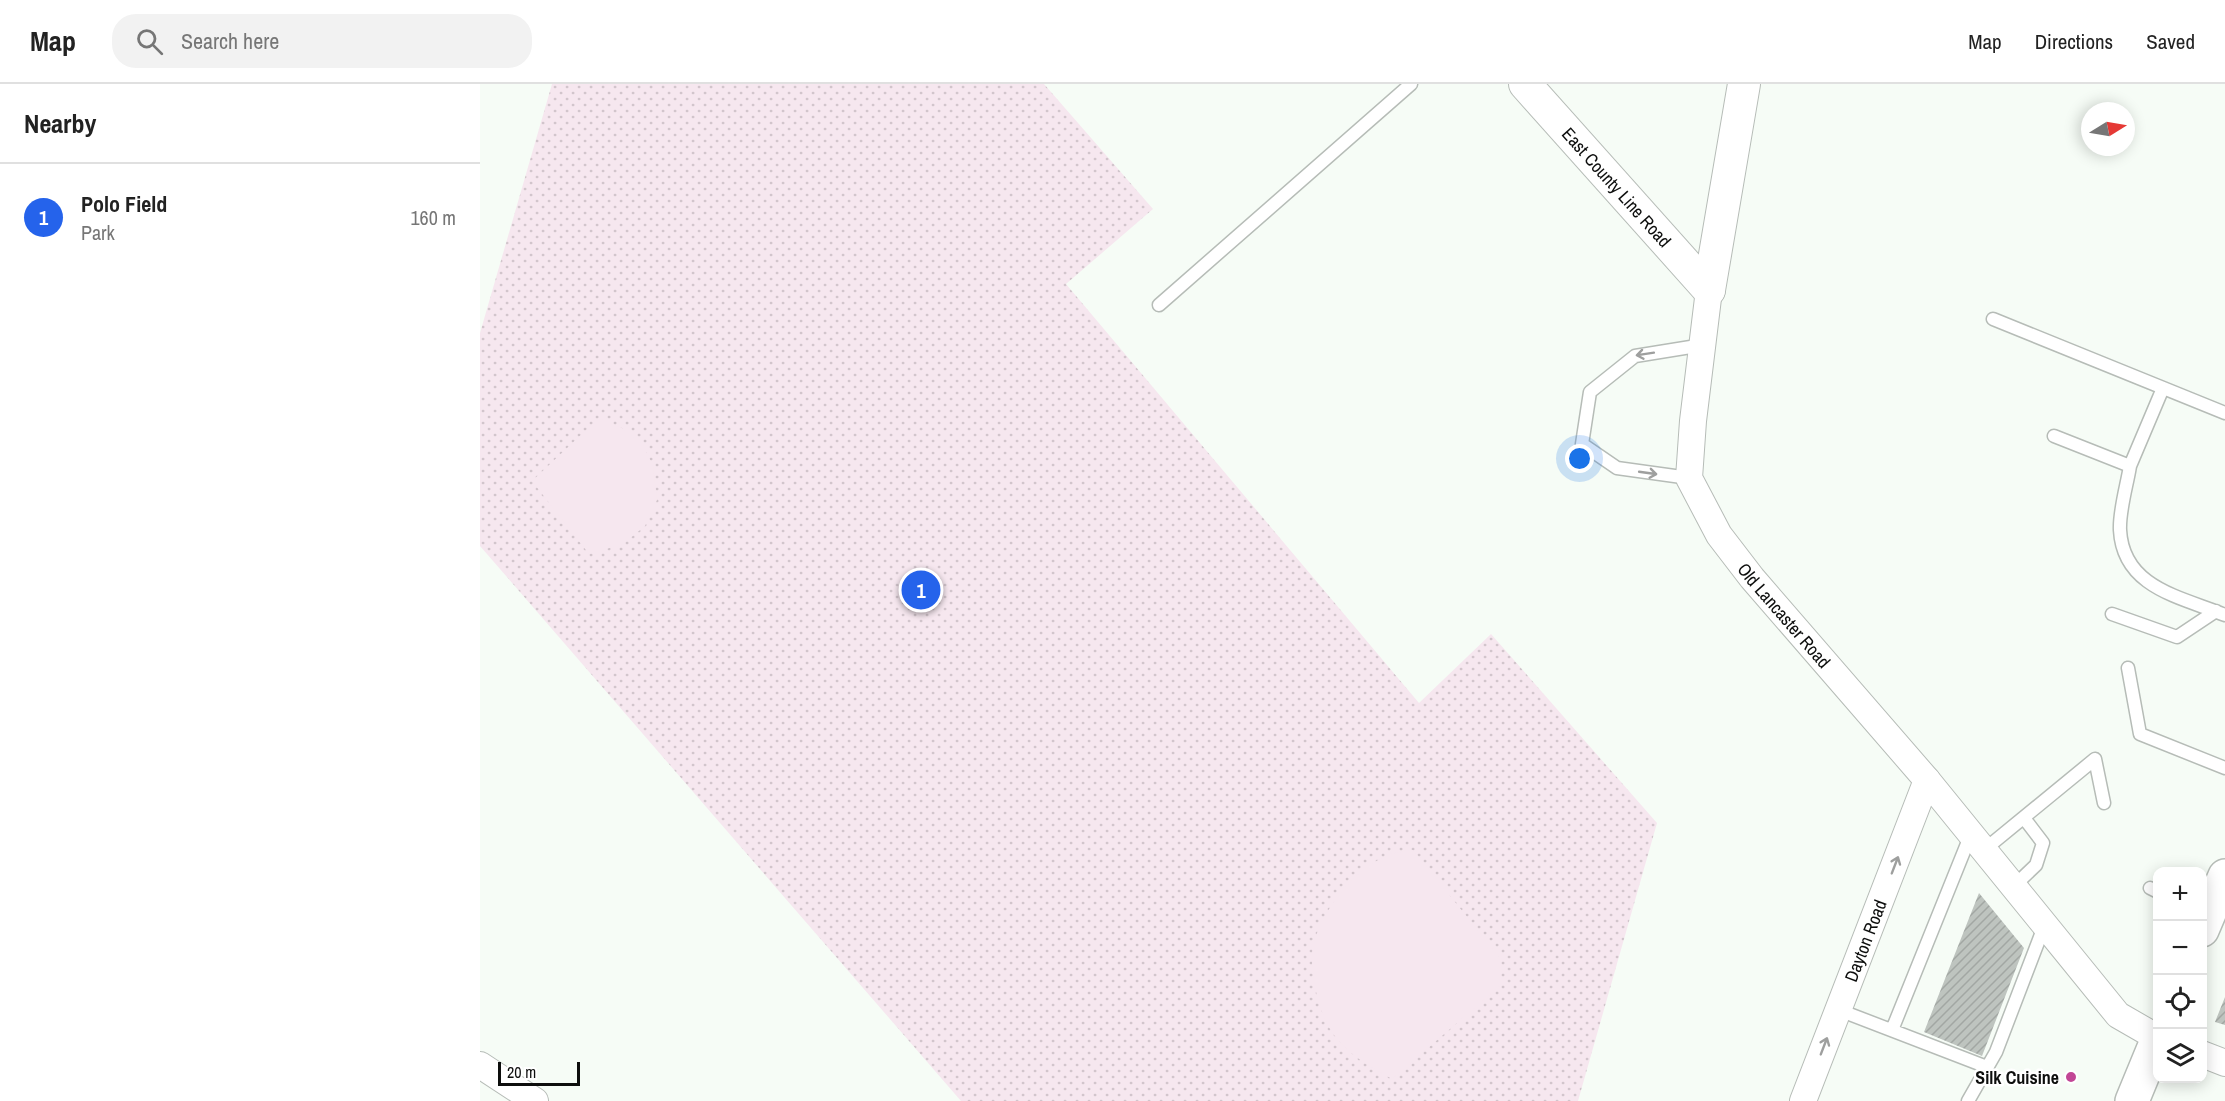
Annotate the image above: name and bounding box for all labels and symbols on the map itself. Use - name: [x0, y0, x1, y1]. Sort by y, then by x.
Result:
- north arrow: [2081, 102, 2135, 156]
- street label: East County Line Road: [1557, 122, 1677, 252]
- one-way arrow: [1636, 349, 1656, 360]
- your location: [1565, 444, 1594, 473]
- one-way arrow: [1638, 467, 1658, 478]
- street label: Old Lancaster Road: [1732, 557, 1837, 673]
- pin: 1: [902, 568, 940, 612]
- one-way arrow: [1890, 856, 1901, 874]
- street label: Dayton Road: [1838, 896, 1892, 985]
- one-way arrow: [1820, 1038, 1831, 1056]
- scale bar: [498, 1059, 580, 1086]
- place label: Silk Cuisine: [1975, 1065, 2059, 1090]
- marker: Silk Cuisine: [2064, 1070, 2078, 1084]

